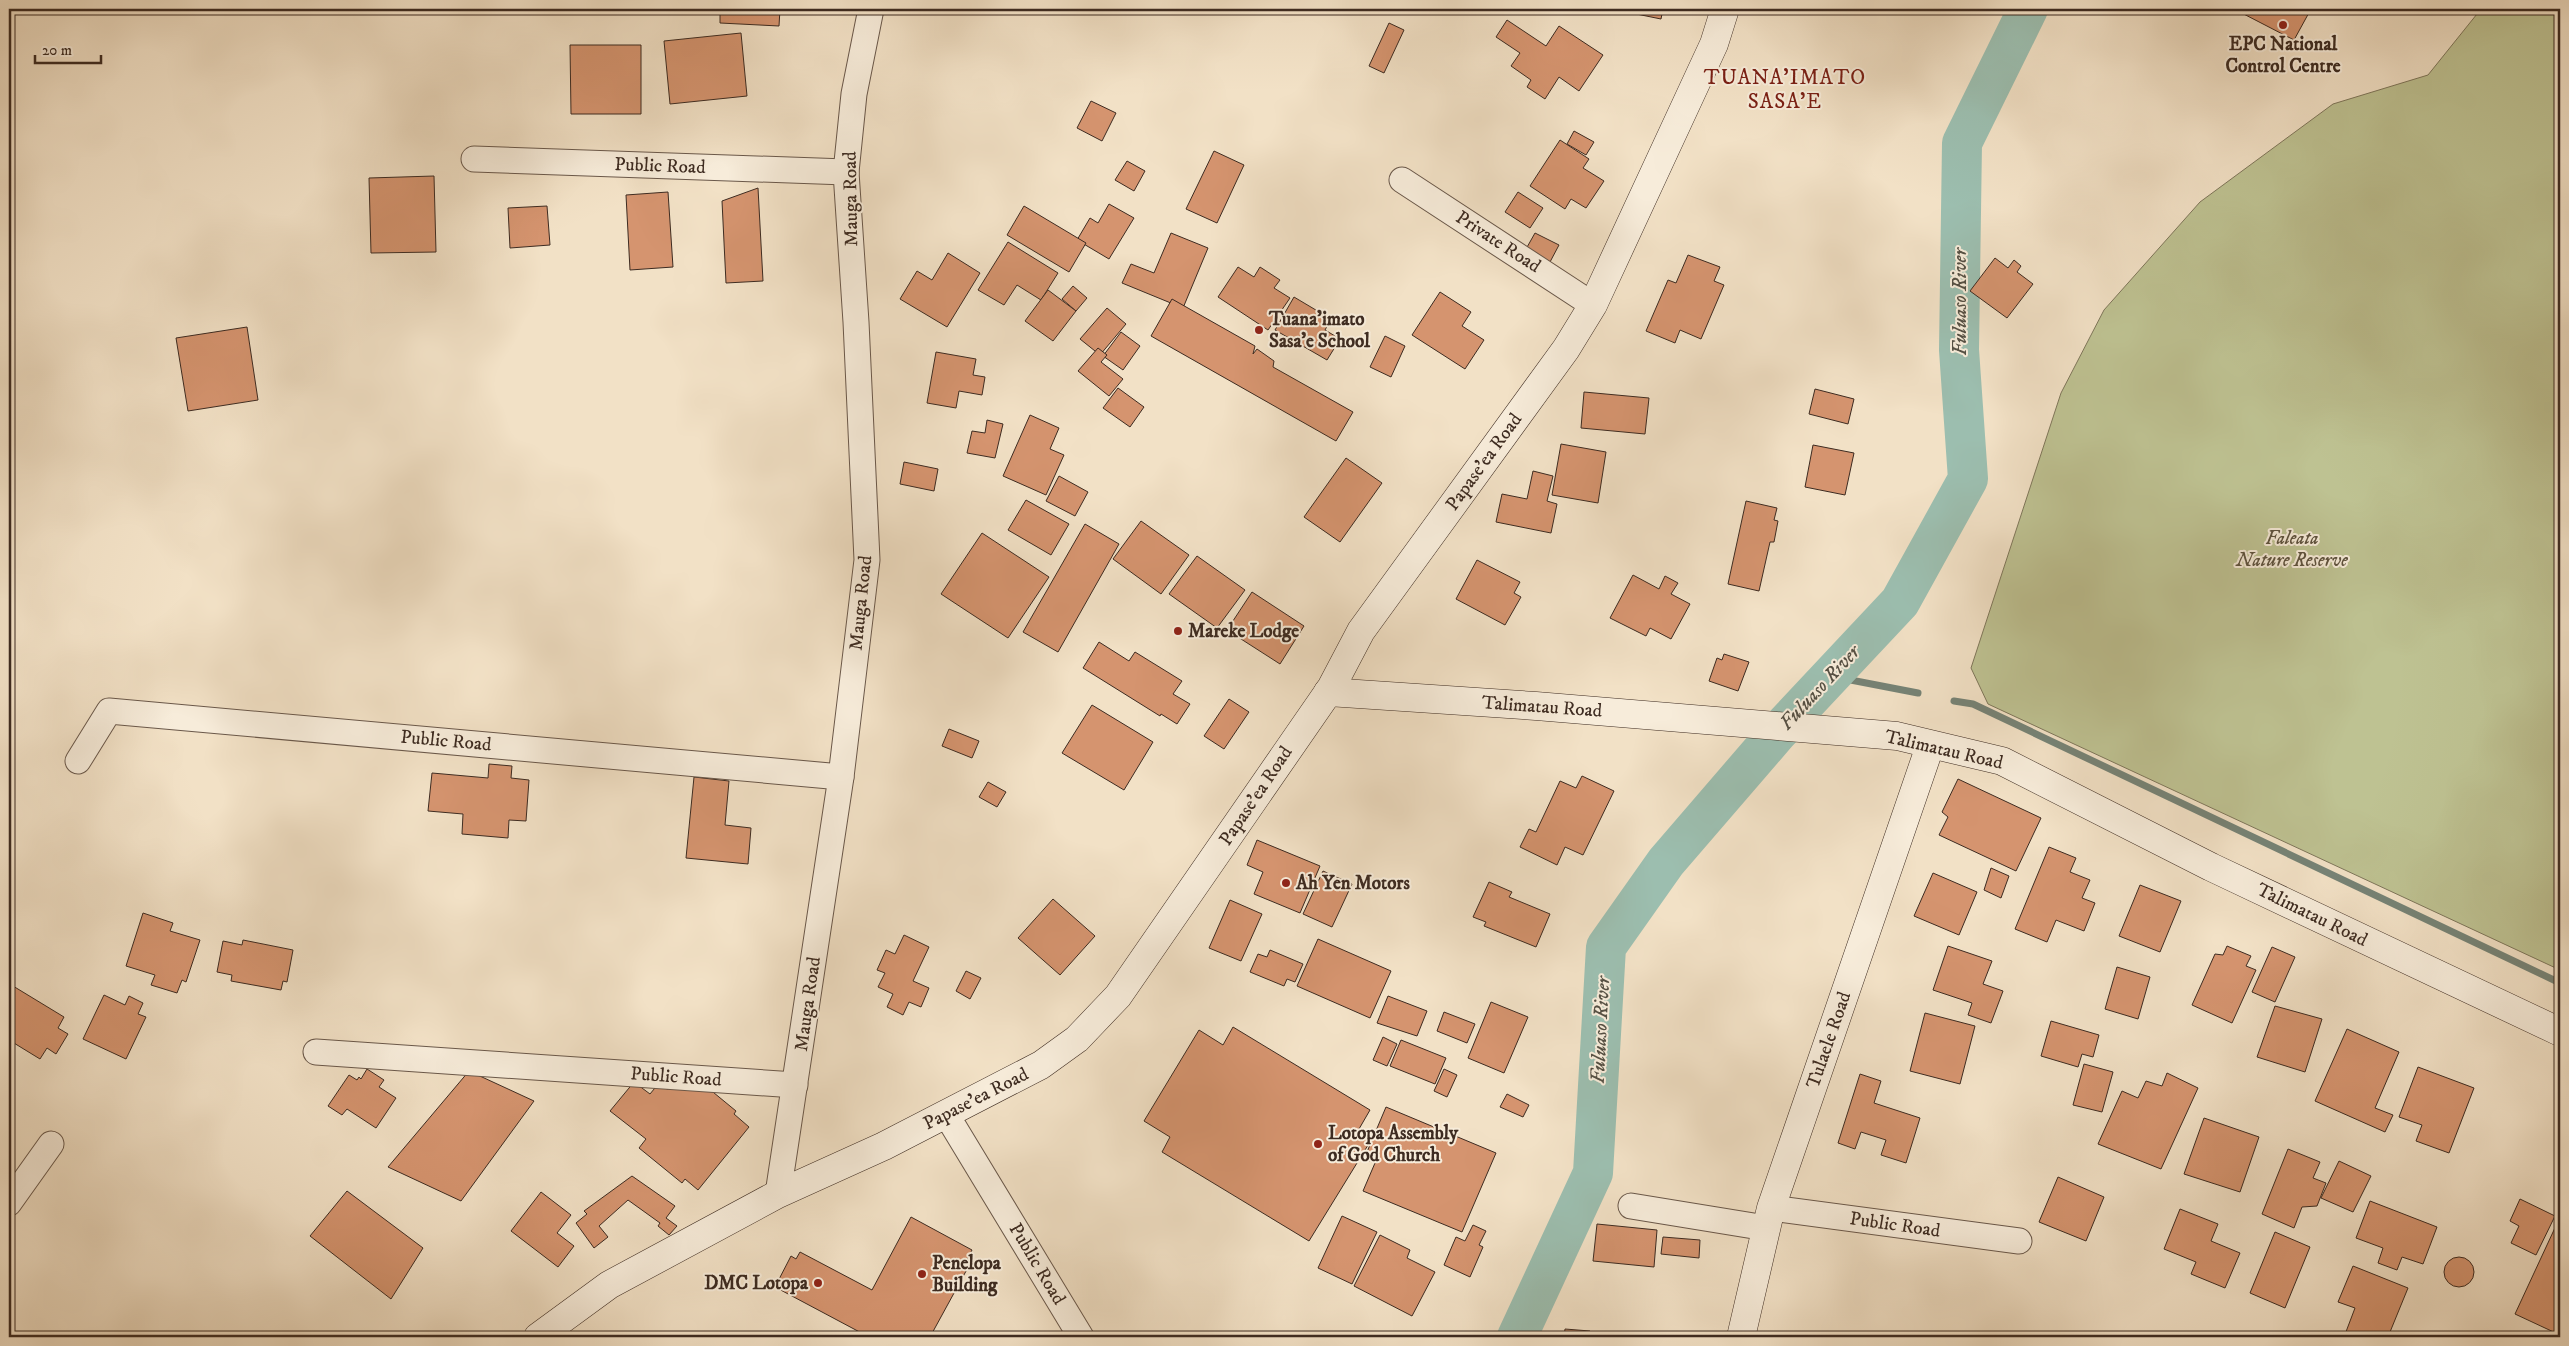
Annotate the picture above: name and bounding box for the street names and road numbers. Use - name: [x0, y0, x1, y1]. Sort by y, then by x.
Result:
- street label: Mauga Road: [839, 151, 863, 247]
- street label: Public Road: [614, 153, 706, 179]
- street label: Private Road: [1451, 206, 1545, 278]
- street label: Papase'ea Road: [1441, 408, 1527, 515]
- street label: Mauga Road: [845, 554, 877, 652]
- street label: Talimatau Road: [1481, 691, 1603, 723]
- street label: Talimatau Road: [1883, 725, 2006, 775]
- street label: Public Road: [400, 726, 493, 756]
- street label: Papase'ea Road: [1214, 742, 1298, 850]
- street label: Talimatau Road: [2253, 878, 2372, 952]
- street label: Mauga Road: [790, 955, 826, 1053]
- street label: Tulaele Road: [1802, 988, 1856, 1091]
- street label: Public Road: [630, 1062, 723, 1092]
- street label: Papase'ea Road: [920, 1062, 1033, 1135]
- street label: Public Road: [1848, 1207, 1942, 1243]
- street label: Public Road: [1004, 1219, 1071, 1309]

